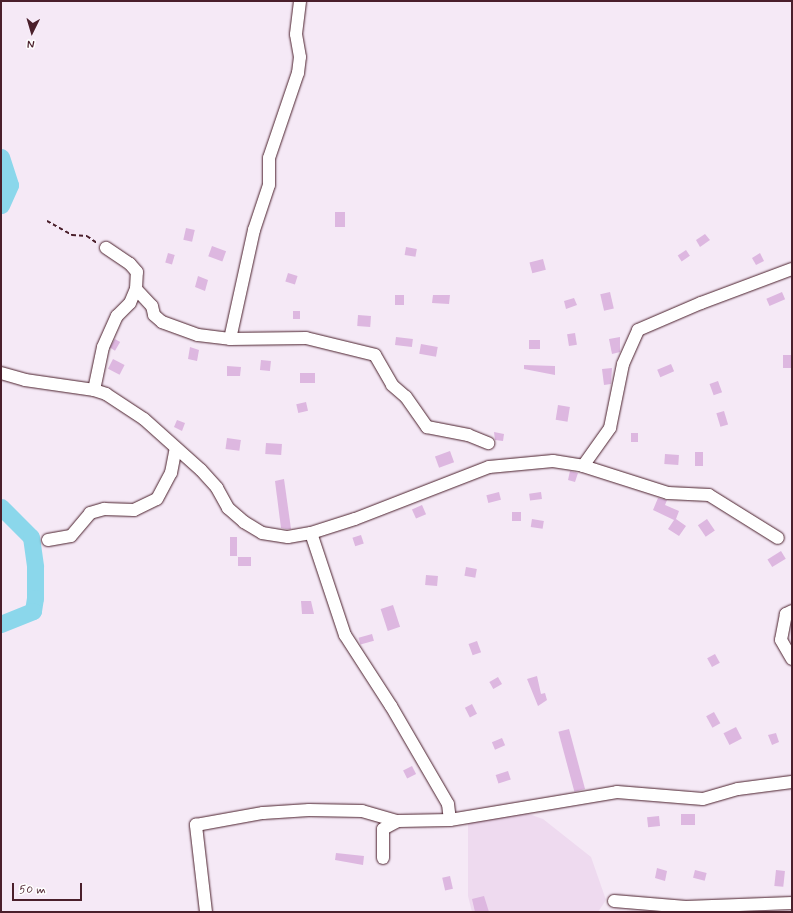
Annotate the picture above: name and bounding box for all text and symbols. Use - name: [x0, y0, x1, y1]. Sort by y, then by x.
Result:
- north arrow: [12, 12, 52, 52]
- text: N: [27, 37, 35, 51]
- scale bar: [14, 875, 84, 901]
- text: 50 m: [19, 882, 46, 898]

